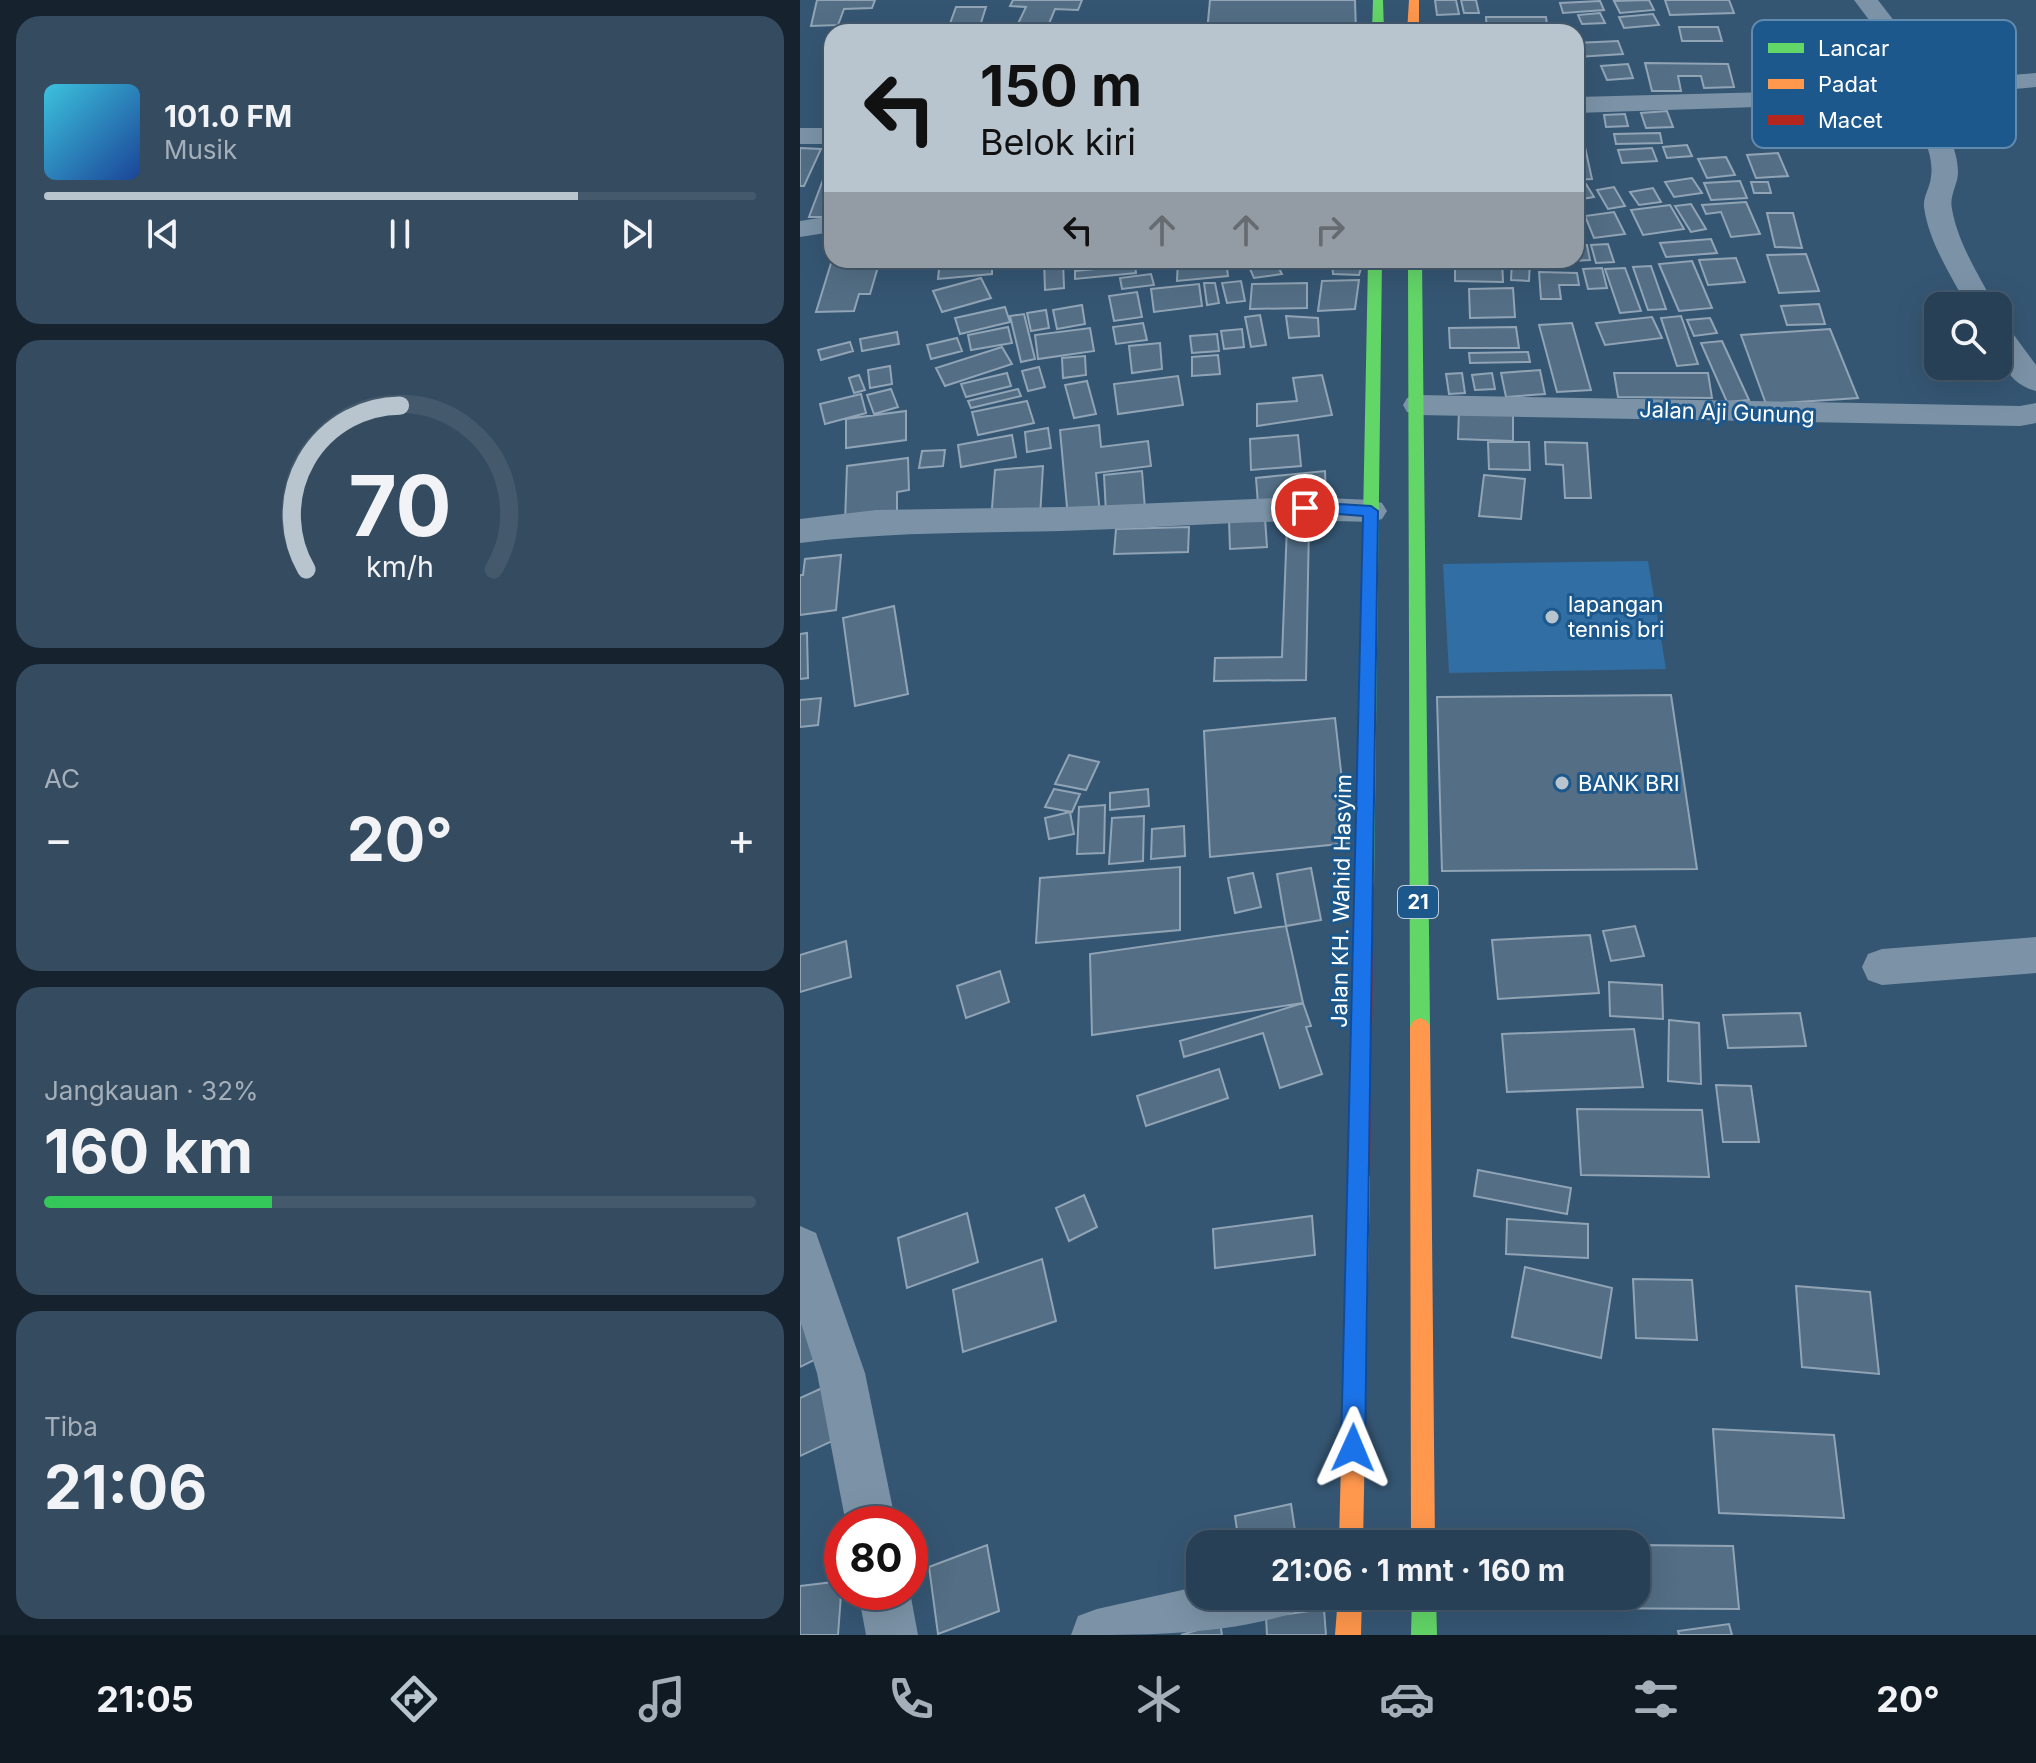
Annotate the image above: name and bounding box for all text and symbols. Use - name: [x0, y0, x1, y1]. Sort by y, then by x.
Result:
- legend: [1752, 20, 2016, 148]
- text: Lancar: [1818, 35, 1889, 61]
- text: 150 m: [980, 52, 1142, 120]
- icon: left: [848, 56, 952, 160]
- text: Padat: [1818, 71, 1877, 97]
- text: 101.0 FM: [164, 98, 292, 134]
- text: Macet: [1818, 107, 1883, 133]
- text: Belok kiri: [980, 120, 1136, 164]
- text: Musik: [164, 134, 237, 165]
- icon: left: [1056, 208, 1100, 252]
- icon: ahead: [1140, 208, 1184, 252]
- icon: ahead: [1224, 208, 1268, 252]
- icon: right: [1308, 208, 1352, 252]
- icon: previous: [141, 212, 185, 256]
- icon: pause: [378, 212, 422, 256]
- icon: next: [615, 212, 659, 256]
- map controls: [1924, 292, 2012, 380]
- button: search: [1924, 292, 2012, 380]
- street label: Jalan Aji Gunung: [1639, 396, 1815, 428]
- text: 70: [348, 454, 452, 555]
- pin: [1271, 474, 1339, 542]
- icon: arrive: [1283, 486, 1327, 530]
- text: km/h: [366, 549, 434, 584]
- place label: lapangan tennis bri: [1568, 591, 1664, 642]
- marker: lapangan tennis bri: [1543, 608, 1561, 626]
- text: AC: [44, 763, 80, 794]
- place label: BANK BRI: [1578, 770, 1680, 796]
- street label: Jalan KH. Wahid Hasyim: [1326, 774, 1356, 1028]
- marker: BANK BRI: [1553, 774, 1571, 792]
- text: 20°: [347, 803, 453, 875]
- text: −: [44, 812, 73, 866]
- text: +: [727, 812, 756, 866]
- road number: 21: [1398, 886, 1438, 918]
- text: Jangkauan · 32%: [44, 1075, 259, 1106]
- text: 160 km: [44, 1115, 253, 1187]
- position arrow: [1311, 1406, 1395, 1490]
- text: Tiba: [44, 1411, 98, 1442]
- text: 21:06: [44, 1451, 207, 1523]
- speed limit sign: 80: [824, 1506, 928, 1610]
- text: 21:06 · 1 mnt · 160 m: [1271, 1552, 1565, 1588]
- icon: directions: [386, 1671, 442, 1727]
- icon: music: [634, 1671, 690, 1727]
- icon: phone: [883, 1671, 939, 1727]
- icon: climate: [1131, 1671, 1187, 1727]
- icon: car: [1379, 1671, 1435, 1727]
- icon: filters: [1628, 1671, 1684, 1727]
- text: 21:05: [96, 1677, 194, 1721]
- text: 20°: [1876, 1677, 1940, 1721]

